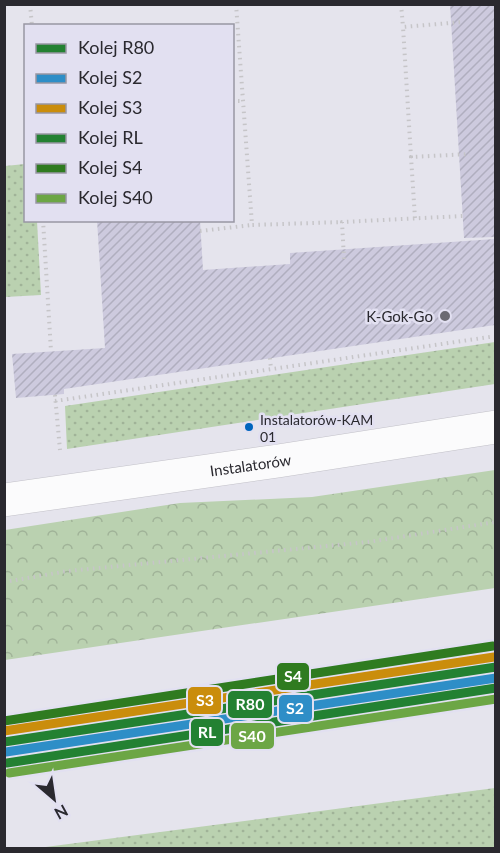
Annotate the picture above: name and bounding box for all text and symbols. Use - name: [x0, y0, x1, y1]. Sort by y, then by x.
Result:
- legend: [24, 24, 234, 222]
- text: Kolej R80: [78, 36, 154, 58]
- text: Kolej S2: [78, 66, 142, 88]
- text: Kolej S3: [78, 96, 142, 118]
- text: Kolej RL: [78, 126, 143, 148]
- text: Kolej S4: [78, 156, 142, 178]
- text: Kolej S40: [78, 186, 153, 208]
- place label: K-Gok-Go: [366, 307, 433, 325]
- marker: K-Gok-Go: [438, 309, 452, 323]
- place label: Instalatorów-KAM 01: [260, 411, 373, 445]
- marker: Instalatorów-KAM 01: [243, 421, 255, 433]
- street label: Instalatorów: [209, 450, 293, 480]
- line badge: S4: [276, 662, 310, 691]
- text: S4: [284, 666, 302, 685]
- line badge: S3: [187, 686, 222, 715]
- text: S3: [196, 690, 214, 709]
- line badge: R80: [227, 690, 273, 719]
- text: R80: [236, 694, 264, 713]
- line badge: S2: [278, 694, 313, 723]
- text: S2: [286, 698, 304, 717]
- line badge: RL: [190, 718, 224, 747]
- text: RL: [198, 722, 217, 741]
- line badge: S40: [230, 722, 275, 750]
- text: S40: [238, 726, 266, 745]
- north arrow: [24, 769, 84, 829]
- text: N: [52, 801, 72, 824]

